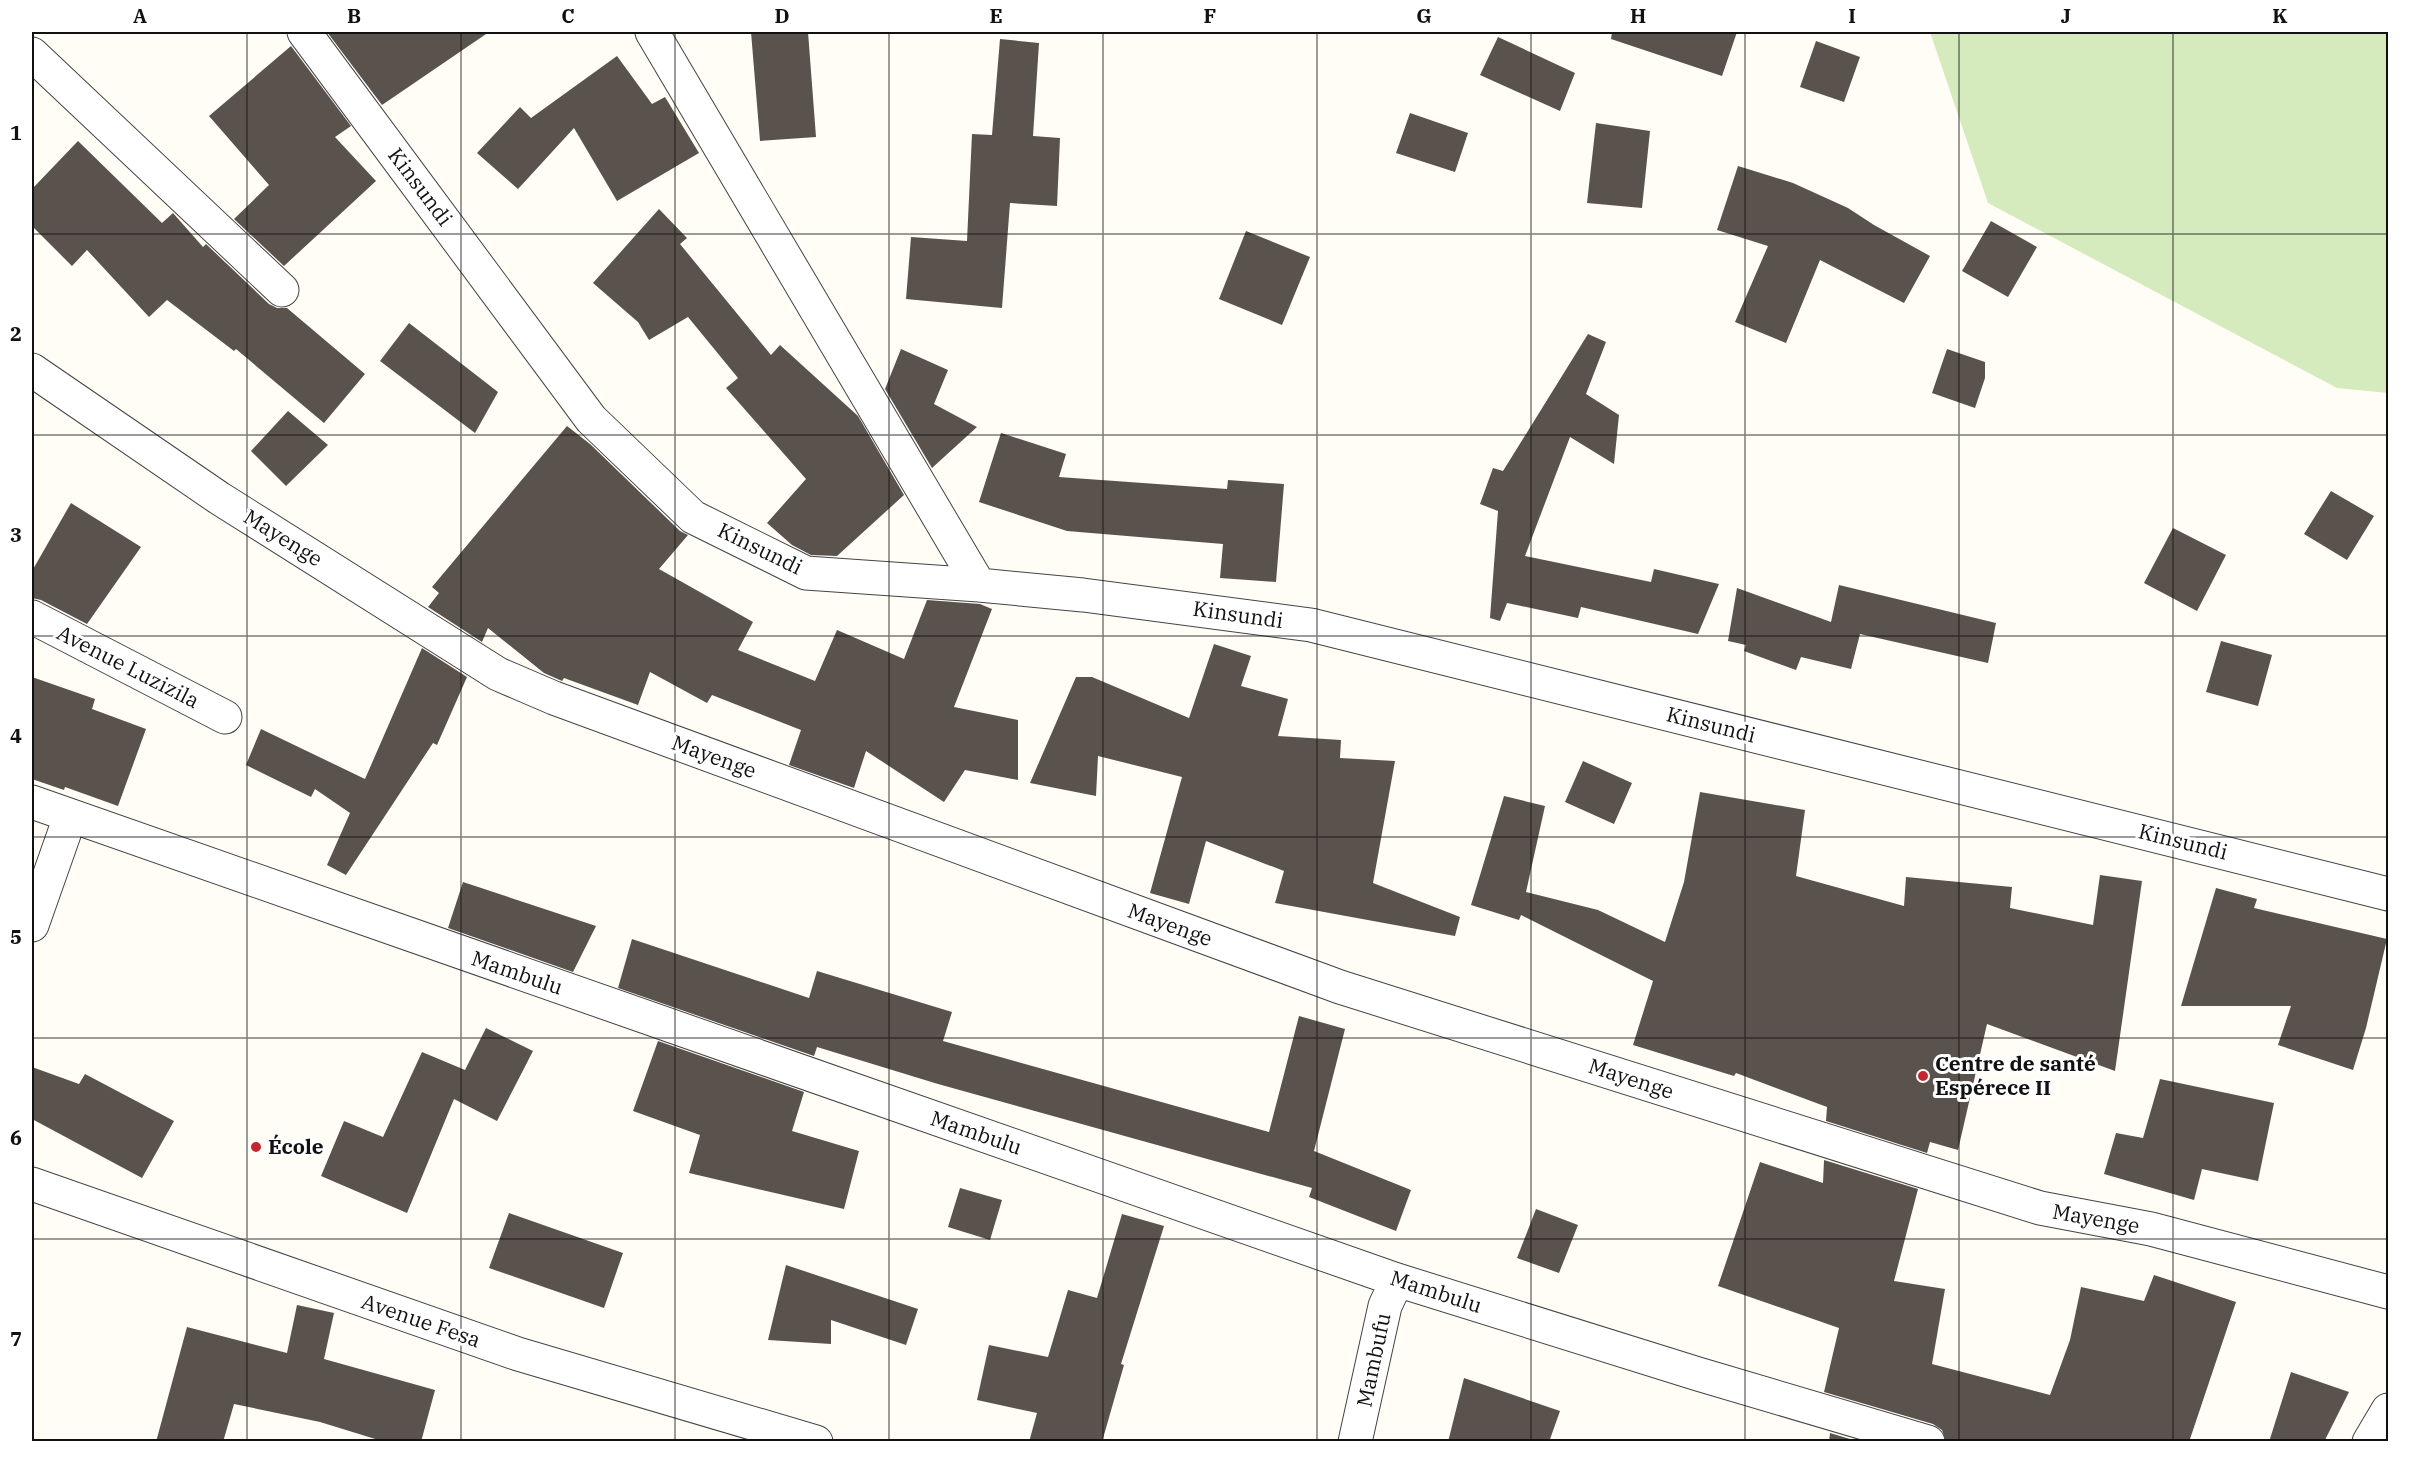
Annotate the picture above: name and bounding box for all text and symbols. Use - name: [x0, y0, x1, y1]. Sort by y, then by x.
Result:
- text: A: [133, 2, 147, 29]
- text: B: [347, 2, 361, 29]
- text: C: [561, 2, 575, 29]
- text: D: [774, 2, 790, 29]
- text: E: [989, 2, 1003, 29]
- text: F: [1204, 2, 1216, 29]
- text: G: [1416, 2, 1432, 29]
- text: H: [1630, 2, 1646, 29]
- text: I: [1848, 2, 1856, 29]
- text: J: [2061, 2, 2071, 29]
- text: K: [2272, 2, 2288, 29]
- text: 1: [10, 119, 22, 146]
- street label: Kinsundi: [382, 142, 459, 231]
- text: 2: [10, 320, 22, 347]
- street label: Mayenge: [239, 502, 328, 572]
- street label: Kinsundi: [713, 516, 807, 581]
- text: 3: [10, 521, 22, 548]
- street label: Kinsundi: [1191, 594, 1285, 634]
- street label: Avenue Luzizila: [52, 618, 204, 714]
- street label: Kinsundi: [1664, 699, 1759, 749]
- text: 4: [10, 722, 22, 749]
- street label: Mayenge: [668, 728, 760, 784]
- street label: Kinsundi: [2136, 816, 2231, 866]
- street label: Mayenge: [1124, 896, 1216, 952]
- text: 5: [10, 923, 22, 950]
- street label: Mambulu: [468, 943, 567, 1001]
- place label: Centre de santé Espérece II: [1935, 1049, 2096, 1101]
- street label: Mayenge: [1585, 1051, 1677, 1105]
- marker: Centre de santé Espérece II: [1916, 1069, 1930, 1083]
- street label: Mambulu: [927, 1103, 1026, 1161]
- text: 6: [10, 1124, 22, 1151]
- place label: École: [268, 1132, 324, 1160]
- marker: École: [249, 1140, 263, 1154]
- street label: Mayenge: [2051, 1197, 2142, 1239]
- street label: Mambulu: [1387, 1263, 1486, 1319]
- street label: Avenue Fesa: [358, 1287, 484, 1353]
- street label: Mambufu: [1349, 1310, 1397, 1409]
- text: 7: [10, 1325, 22, 1352]

